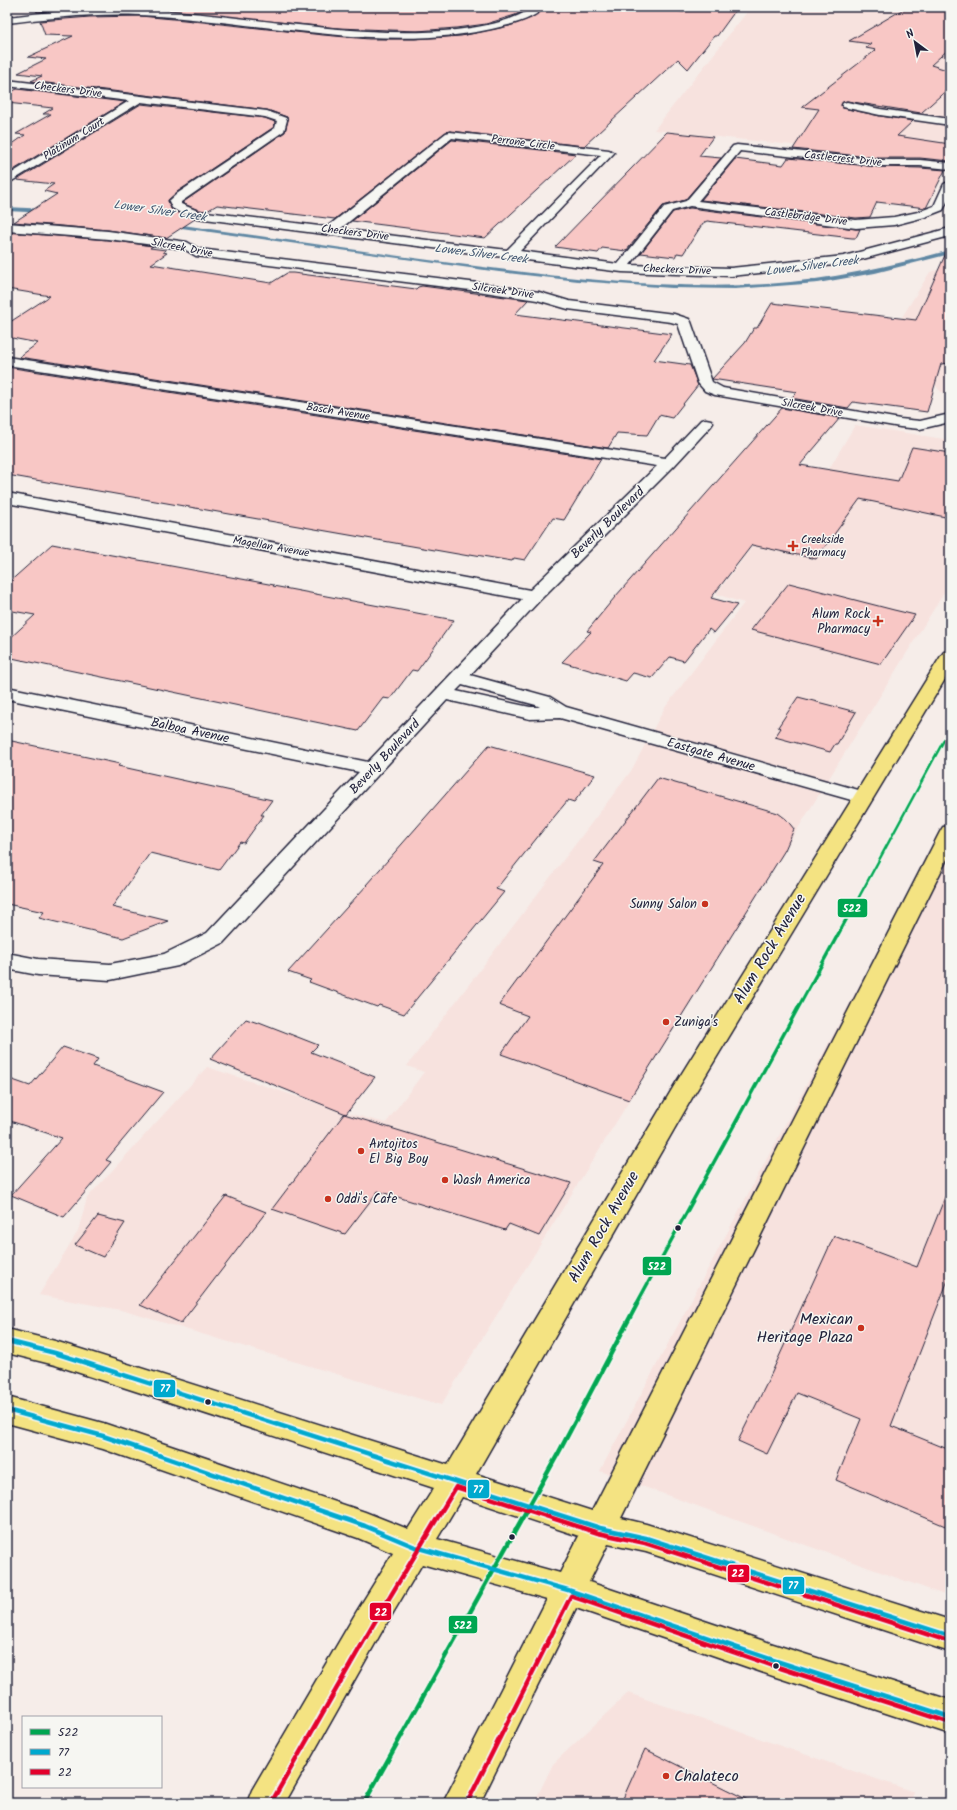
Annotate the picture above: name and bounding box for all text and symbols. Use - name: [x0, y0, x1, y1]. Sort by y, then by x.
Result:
- north arrow: [895, 22, 935, 62]
- text: N: [903, 25, 918, 44]
- street label: Checkers Drive: [33, 77, 103, 103]
- street label: Platinum Court: [40, 112, 109, 165]
- street label: Perrone Circle: [490, 130, 556, 156]
- street label: Castlecrest Drive: [803, 146, 883, 172]
- water label: Lower Silver Creek: [112, 195, 210, 227]
- street label: Castlebridge Drive: [764, 203, 849, 231]
- street label: Checkers Drive: [320, 220, 390, 246]
- street label: Silcreek Drive: [150, 233, 214, 263]
- water label: Lower Silver Creek: [434, 239, 531, 269]
- water label: Lower Silver Creek: [765, 251, 862, 281]
- street label: Checkers Drive: [643, 260, 711, 280]
- street label: Silcreek Drive: [471, 278, 535, 304]
- street label: Silcreek Drive: [780, 394, 844, 422]
- street label: Basch Avenue: [305, 398, 371, 426]
- street label: Beverly Boulevard: [566, 482, 650, 564]
- street label: Magellan Avenue: [231, 531, 311, 563]
- place label: Creekside Pharmacy: [801, 531, 846, 562]
- marker: Creekside Pharmacy: [788, 541, 798, 551]
- place label: Alum Rock Pharmacy: [812, 604, 871, 640]
- marker: Alum Rock Pharmacy: [873, 616, 883, 626]
- street label: Balboa Avenue: [149, 712, 231, 750]
- street label: Beverly Boulevard: [345, 714, 426, 799]
- street label: Eastgate Avenue: [664, 732, 758, 778]
- street label: Alum Rock Avenue: [727, 889, 813, 1009]
- place label: Sunny Salon: [630, 894, 697, 915]
- line badge: 522: [837, 898, 868, 918]
- marker: Sunny Salon: [700, 899, 710, 909]
- text: 522: [842, 900, 861, 918]
- place label: Zuniga's: [674, 1012, 718, 1033]
- marker: Zuniga's: [661, 1017, 671, 1027]
- place label: Antojitos El Big Boy: [369, 1134, 429, 1170]
- marker: Antojitos El Big Boy: [356, 1146, 366, 1156]
- street label: Alum Rock Avenue: [562, 1167, 646, 1287]
- place label: Wash America: [453, 1170, 530, 1191]
- marker: Wash America: [440, 1175, 450, 1185]
- place label: Oddi's Cafe: [336, 1189, 397, 1210]
- marker: Oddi's Cafe: [323, 1194, 333, 1204]
- unlabelled marker: [673, 1223, 683, 1233]
- line badge: 522: [642, 1256, 672, 1276]
- text: 522: [647, 1258, 666, 1276]
- place label: Mexican Heritage Plaza: [756, 1307, 853, 1350]
- marker: Mexican Heritage Plaza: [856, 1323, 866, 1333]
- line badge: 77: [153, 1379, 176, 1398]
- text: 77: [160, 1380, 171, 1398]
- unlabelled marker: [203, 1397, 213, 1407]
- line badge: 77: [467, 1479, 490, 1499]
- text: 77: [473, 1481, 484, 1499]
- unlabelled marker: [507, 1532, 517, 1542]
- line badge: 22: [727, 1564, 750, 1583]
- text: 22: [732, 1565, 744, 1583]
- line badge: 77: [782, 1576, 805, 1595]
- text: 77: [788, 1577, 799, 1595]
- line badge: 22: [369, 1602, 392, 1621]
- text: 22: [375, 1604, 387, 1622]
- line badge: 522: [448, 1615, 478, 1634]
- text: 522: [453, 1617, 472, 1635]
- unlabelled marker: [771, 1661, 781, 1671]
- legend: [22, 1716, 162, 1788]
- text: 522: [58, 1723, 78, 1742]
- text: 77: [58, 1743, 70, 1762]
- text: 22: [58, 1763, 72, 1782]
- place label: Chalateco: [674, 1764, 739, 1789]
- marker: Chalateco: [661, 1771, 671, 1781]

